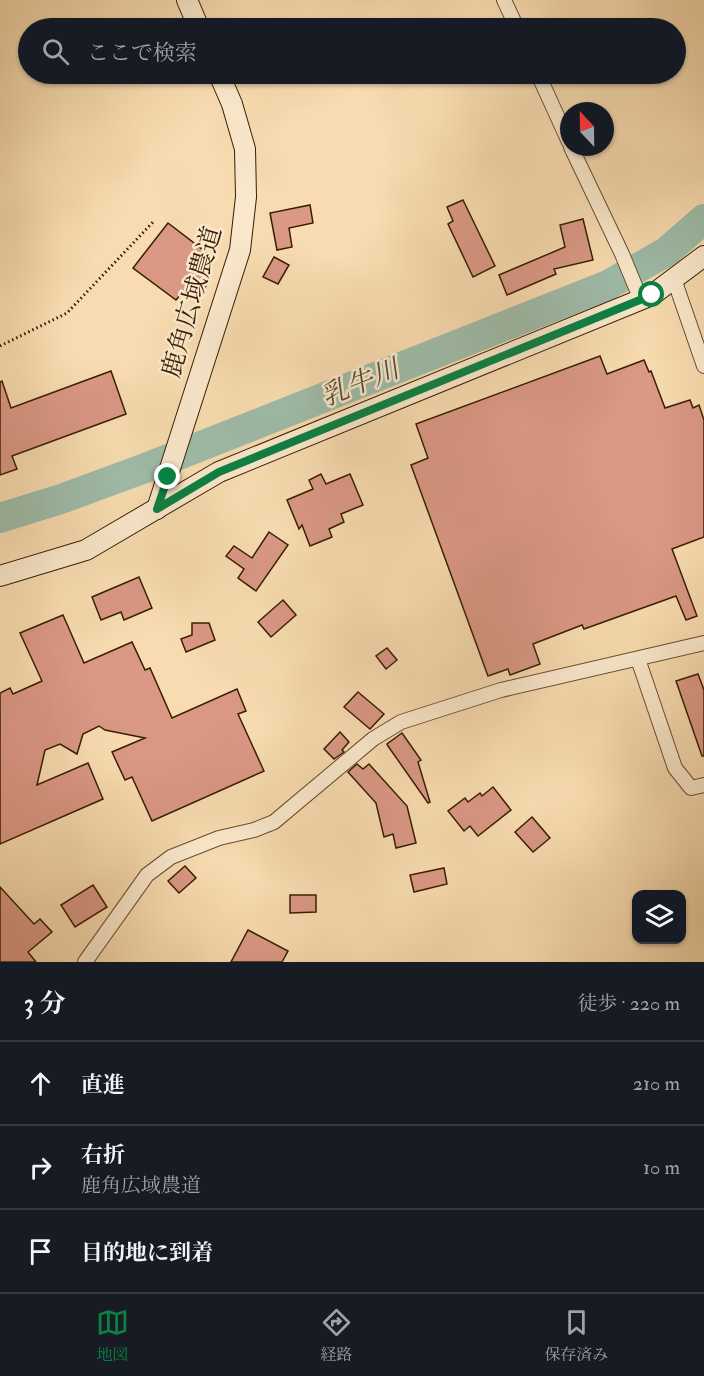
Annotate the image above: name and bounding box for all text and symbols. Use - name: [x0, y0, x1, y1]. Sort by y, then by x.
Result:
- search box: [18, 18, 686, 84]
- icon: search: [39, 35, 72, 68]
- text: ここで検索: [87, 39, 197, 67]
- north arrow: [560, 102, 614, 156]
- street label: 鹿角広域農道: [155, 223, 229, 381]
- route start: [638, 281, 664, 307]
- water label: 乳牛川: [316, 351, 407, 413]
- route end: [154, 463, 180, 489]
- map controls: [632, 890, 686, 944]
- button: layers: [632, 890, 686, 944]
- text: 3 分: [24, 988, 65, 1020]
- text: 徒歩 · 220 m: [577, 991, 680, 1016]
- icon: ahead: [24, 1067, 57, 1100]
- text: 直進: [81, 1071, 125, 1099]
- text: 210 m: [633, 1071, 680, 1096]
- text: 右折: [81, 1141, 125, 1169]
- icon: right: [24, 1151, 57, 1184]
- text: 10 m: [643, 1155, 680, 1180]
- text: 鹿角広域農道: [81, 1173, 201, 1198]
- icon: arrive: [24, 1235, 57, 1268]
- text: 目的地に到着: [81, 1239, 213, 1267]
- tab: 地図: [96, 1306, 129, 1365]
- tab: 経路: [320, 1306, 353, 1365]
- tab: 保存済み: [544, 1306, 608, 1365]

